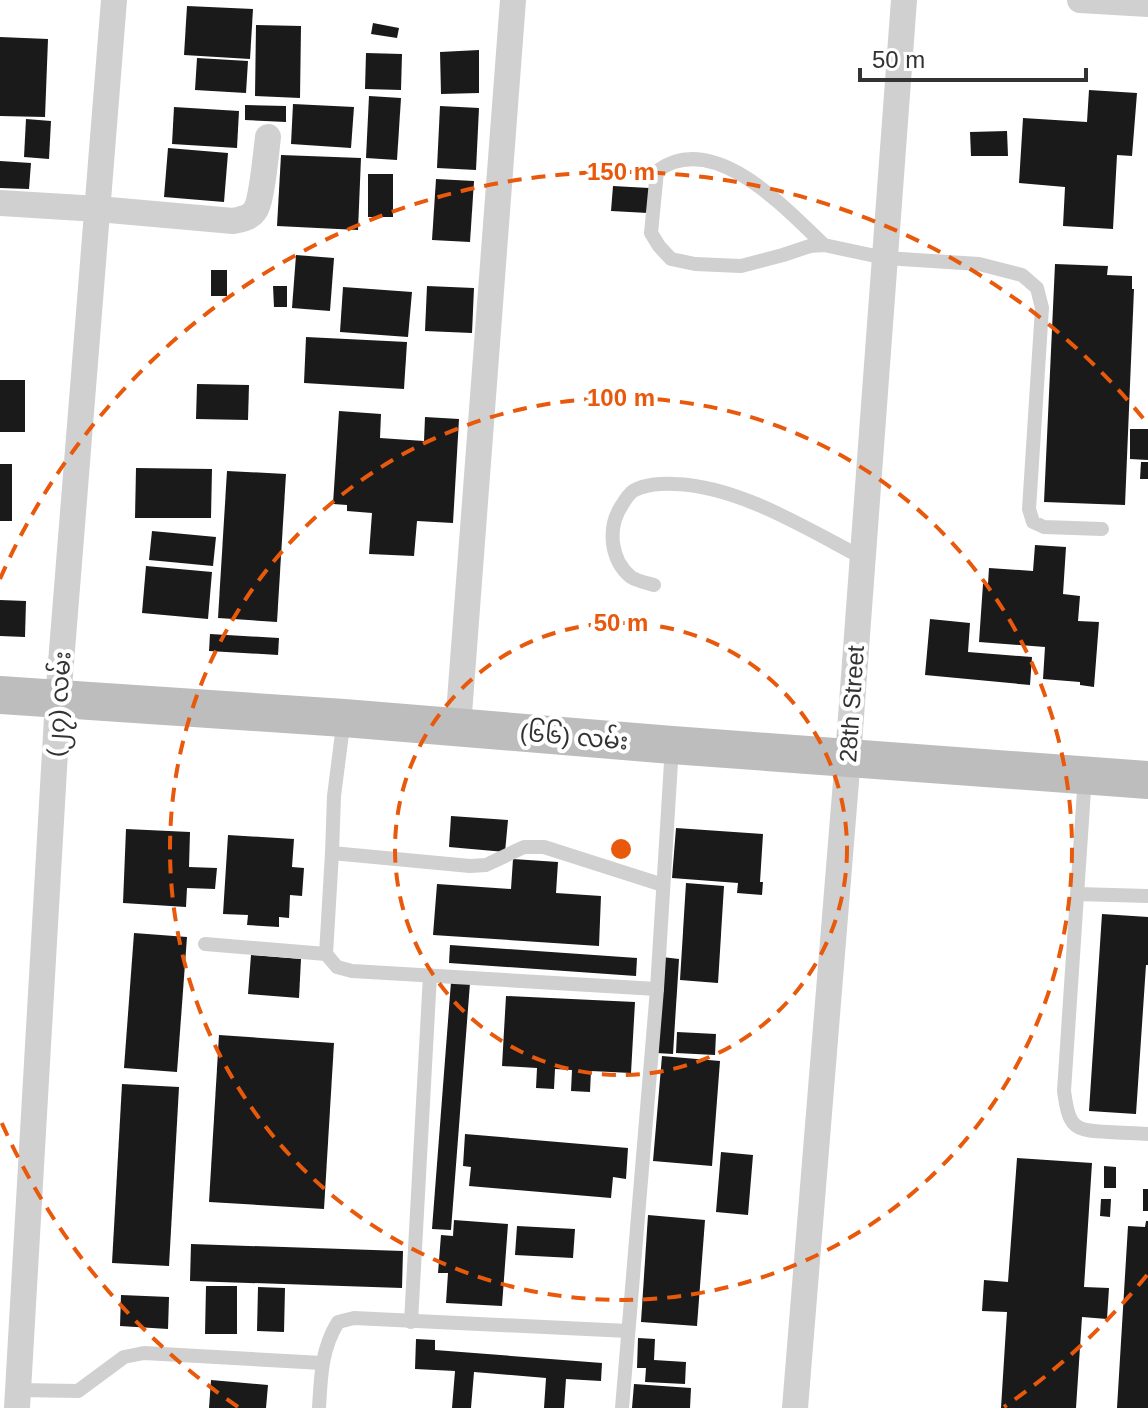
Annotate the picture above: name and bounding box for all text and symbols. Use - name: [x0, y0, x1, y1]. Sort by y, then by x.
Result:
- scale bar: [860, 32, 1086, 82]
- text: 50 m: [872, 46, 925, 73]
- text: 150 m: [587, 158, 655, 185]
- text: 100 m: [587, 384, 655, 411]
- text: 50 m: [594, 609, 648, 636]
- street label: 28th Street: [834, 644, 869, 763]
- street label: (၂၇) လမ်း: [39, 650, 82, 758]
- street label: (၆၆) လမ်း: [519, 716, 630, 755]
- centre of rings: [607, 835, 635, 863]

